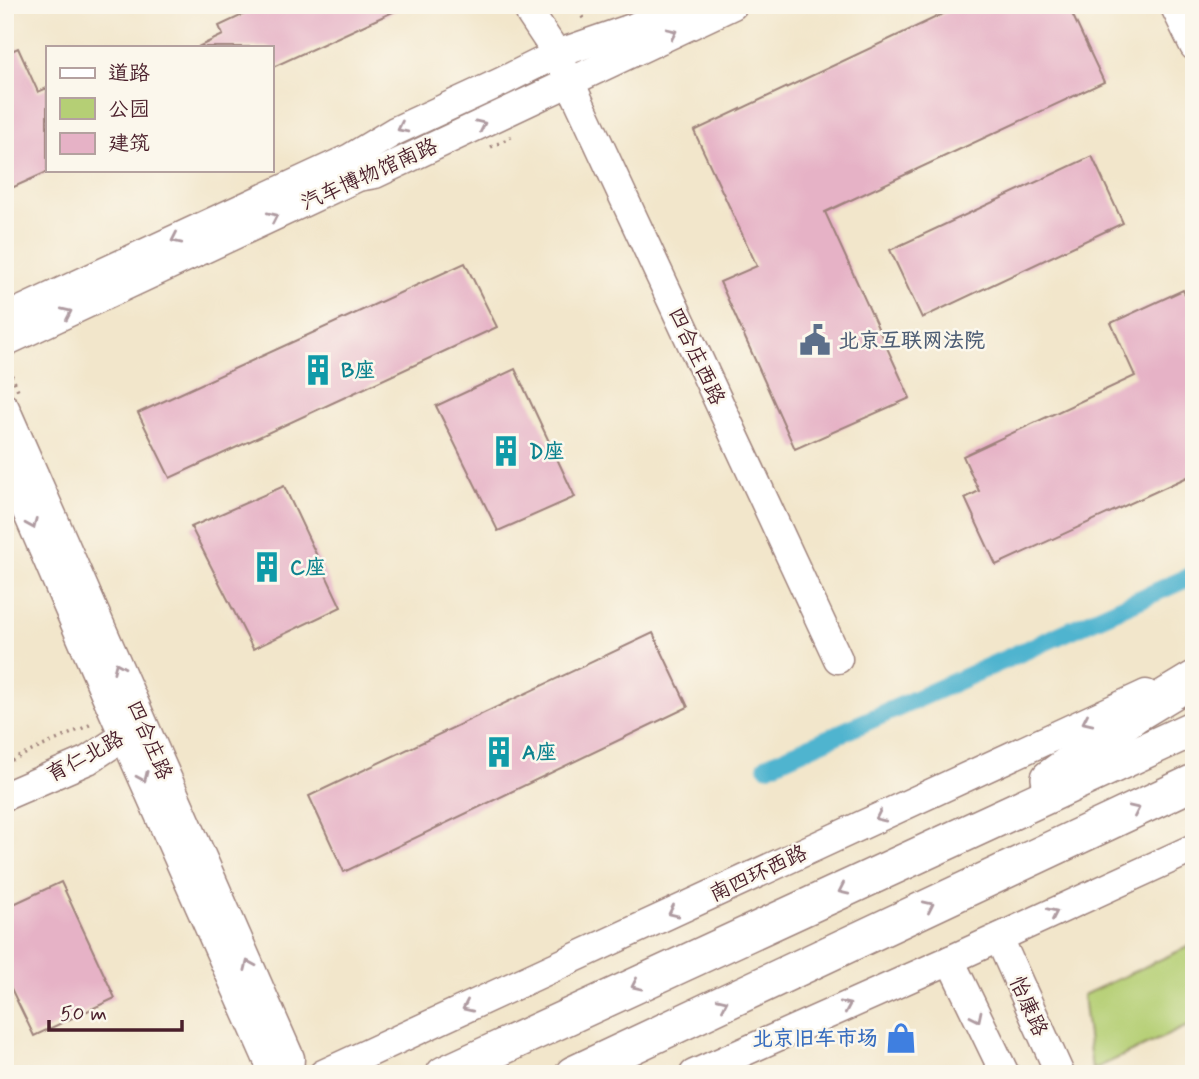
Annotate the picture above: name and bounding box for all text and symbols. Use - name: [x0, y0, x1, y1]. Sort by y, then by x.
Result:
- one-way arrow: [665, 27, 678, 41]
- legend: [46, 46, 273, 172]
- text: 道路: [108, 60, 150, 88]
- text: 公园: [108, 96, 150, 124]
- one-way arrow: [473, 119, 486, 133]
- one-way arrow: [397, 120, 409, 134]
- text: 建筑: [108, 130, 150, 158]
- street label: 汽车博物馆南路: [297, 132, 442, 218]
- one-way arrow: [266, 211, 278, 225]
- one-way arrow: [170, 231, 183, 245]
- street label: 四合庄西路: [661, 303, 731, 410]
- one-way arrow: [60, 308, 72, 322]
- public building icon: 北京互联网法院: [798, 323, 832, 357]
- place label: 北京互联网法院: [838, 327, 985, 355]
- building icon: B座: [301, 353, 335, 387]
- place label: B座: [341, 357, 375, 385]
- building icon: D座: [489, 434, 523, 468]
- place label: D座: [529, 438, 564, 466]
- one-way arrow: [24, 517, 38, 529]
- building icon: C座: [250, 550, 284, 584]
- place label: C座: [290, 554, 326, 582]
- one-way arrow: [113, 662, 127, 674]
- street label: 四合庄路: [120, 696, 178, 785]
- one-way arrow: [1081, 713, 1094, 727]
- street label: 育仁北路: [42, 725, 129, 789]
- building icon: A座: [482, 735, 516, 769]
- place label: A座: [522, 739, 557, 767]
- one-way arrow: [135, 770, 149, 783]
- one-way arrow: [1128, 804, 1140, 818]
- one-way arrow: [875, 809, 887, 823]
- street label: 南四环西路: [705, 839, 812, 909]
- one-way arrow: [837, 881, 850, 895]
- one-way arrow: [922, 901, 934, 915]
- one-way arrow: [668, 904, 681, 918]
- one-way arrow: [1046, 907, 1058, 921]
- one-way arrow: [243, 960, 257, 972]
- street label: 怡康路: [1002, 972, 1054, 1041]
- one-way arrow: [631, 977, 643, 991]
- scale bar: [49, 988, 182, 1032]
- one-way arrow: [716, 997, 728, 1011]
- one-way arrow: [462, 999, 474, 1013]
- text: 50 m: [60, 1000, 107, 1028]
- one-way arrow: [839, 1000, 851, 1014]
- one-way arrow: [969, 1010, 983, 1022]
- shop icon: 北京旧车市场: [884, 1021, 918, 1055]
- place label: 北京旧车市场: [752, 1025, 878, 1053]

